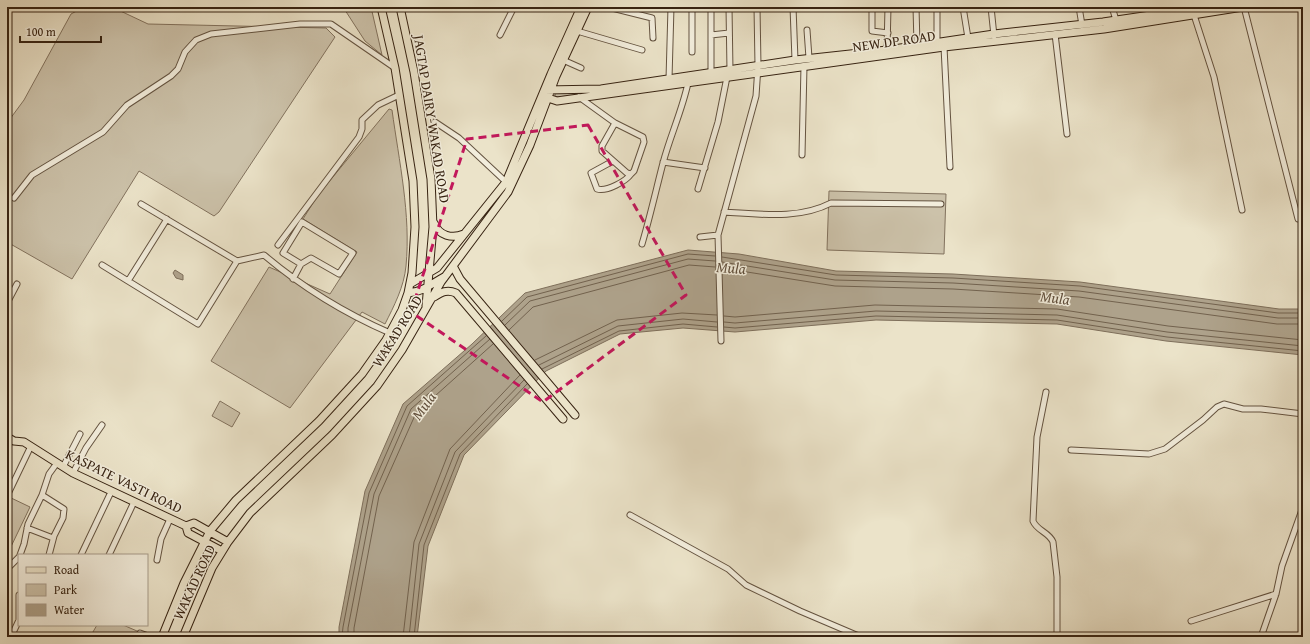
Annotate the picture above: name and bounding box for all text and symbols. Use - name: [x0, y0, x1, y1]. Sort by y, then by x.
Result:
- scale bar: [20, 18, 101, 44]
- text: 100 m: [26, 23, 56, 40]
- street label: NEW DP ROAD: [851, 25, 937, 57]
- street label: JAGTAP DAIRY-WAKAD ROAD: [409, 31, 455, 205]
- water label: Mula: [716, 256, 747, 279]
- water label: Mula: [1039, 285, 1071, 310]
- street label: WAKAD ROAD: [367, 291, 427, 371]
- water label: Mula: [406, 388, 441, 424]
- street label: KASPATE VASTI ROAD: [62, 444, 186, 518]
- street label: WAKAD ROAD: [168, 541, 220, 623]
- legend: [18, 554, 148, 626]
- text: Road: [54, 561, 80, 578]
- text: Park: [54, 581, 78, 598]
- text: Water: [54, 601, 84, 618]

